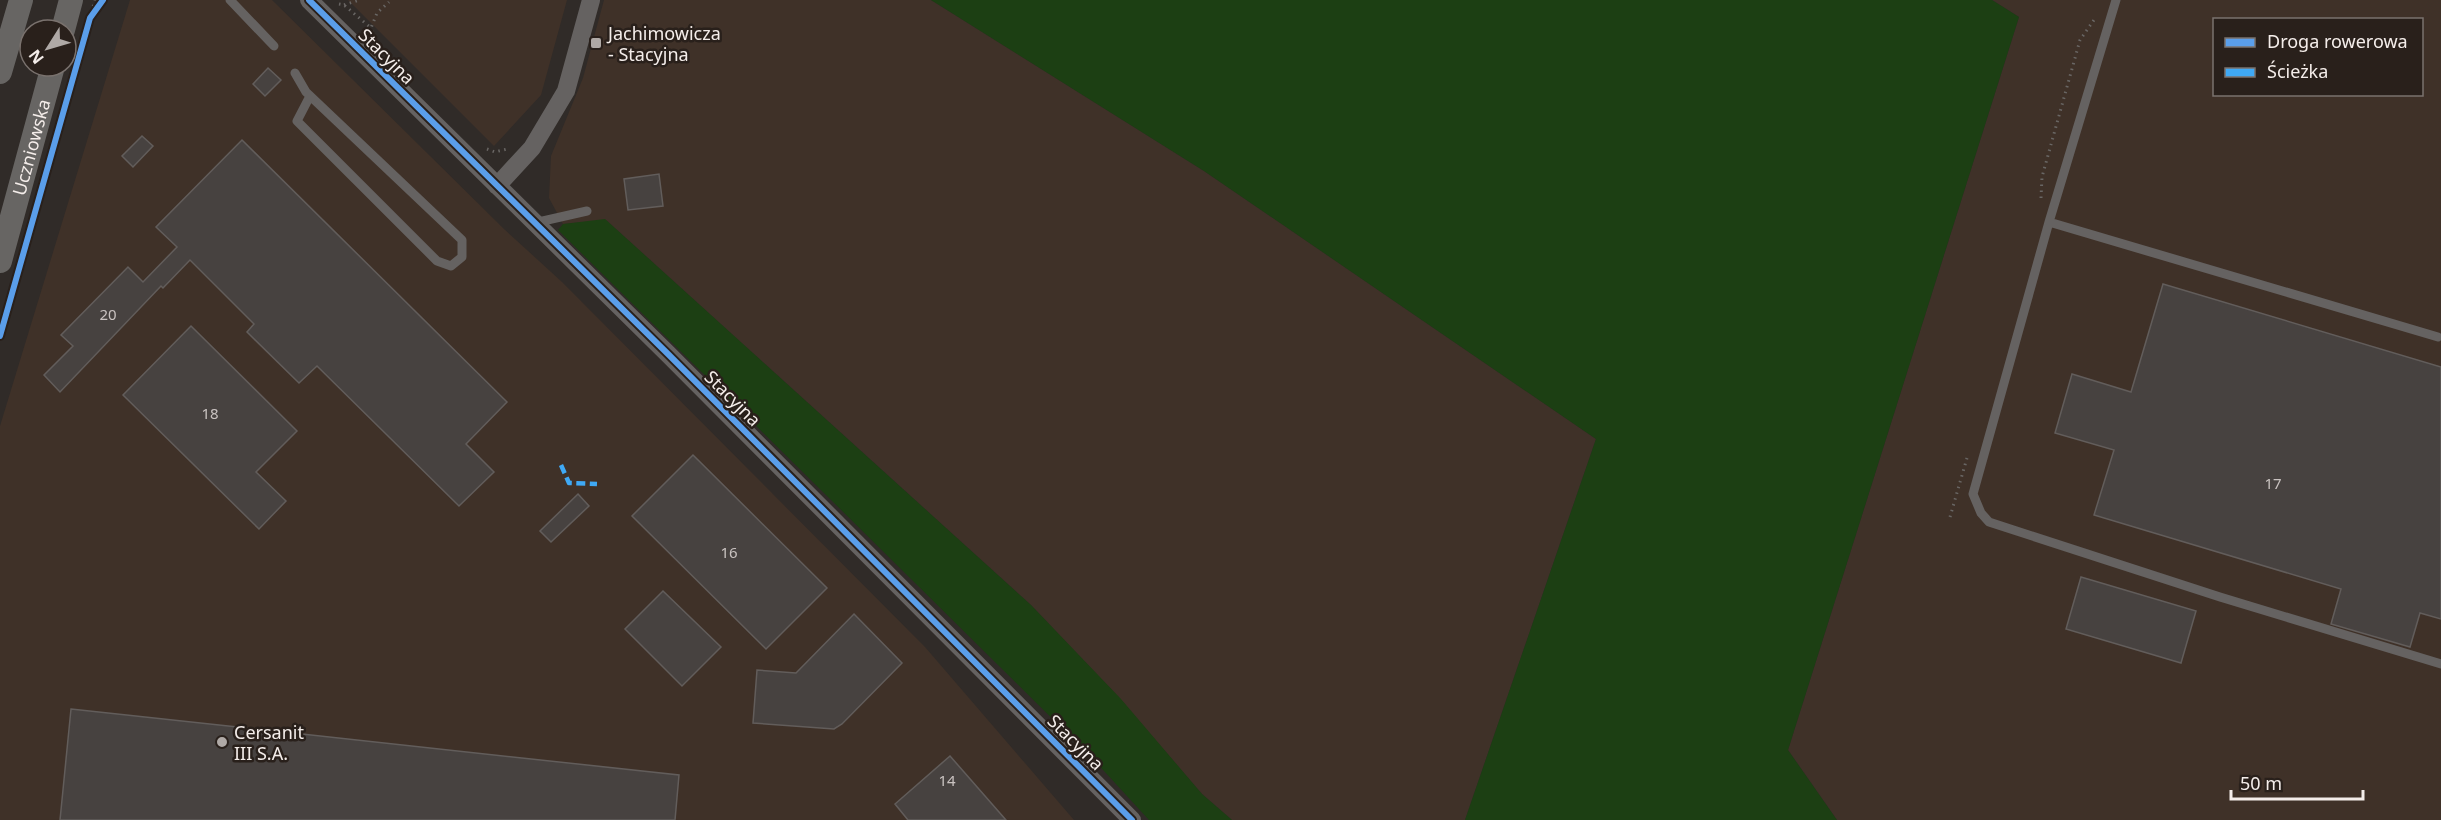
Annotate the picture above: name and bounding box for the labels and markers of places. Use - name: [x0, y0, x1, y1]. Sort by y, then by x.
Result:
- place label: Jachimowicza - Stacyjna: [606, 21, 721, 66]
- marker: Jachimowicza - Stacyjna: [589, 36, 603, 50]
- place label: Cersanit III S.A.: [234, 720, 304, 765]
- marker: Cersanit III S.A.: [215, 735, 229, 749]

